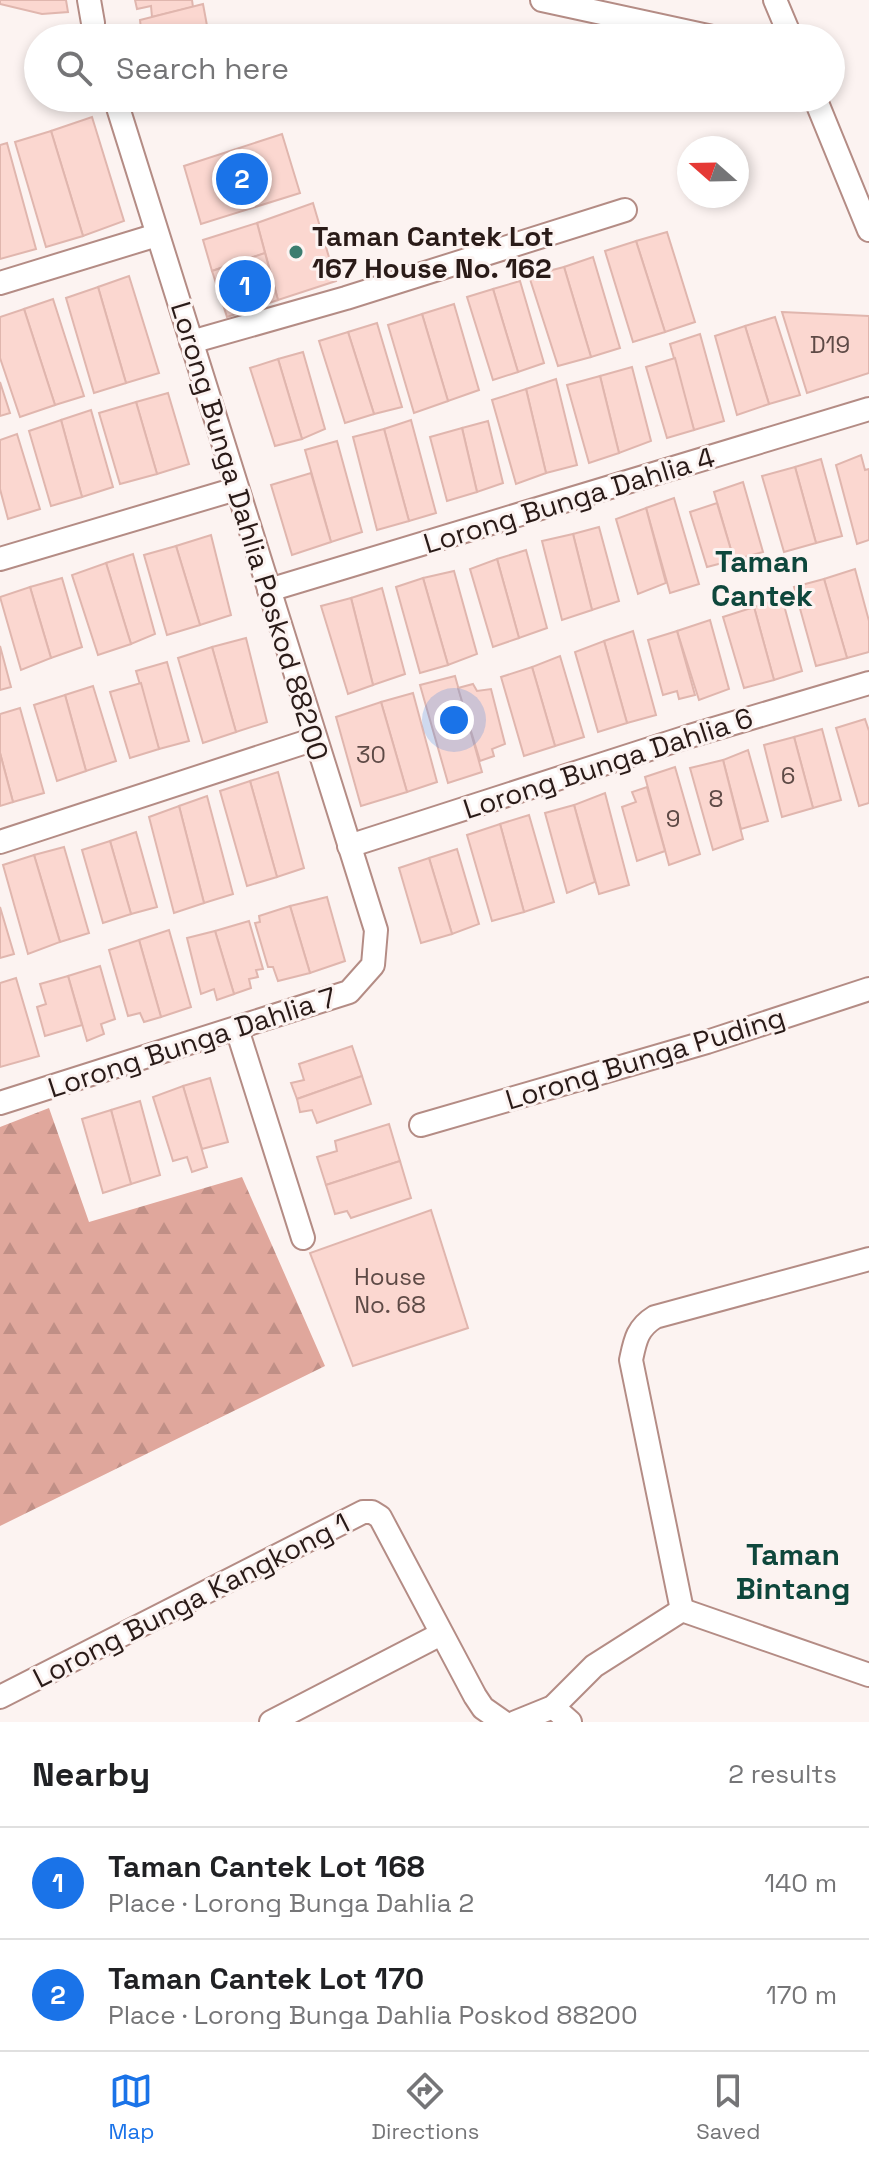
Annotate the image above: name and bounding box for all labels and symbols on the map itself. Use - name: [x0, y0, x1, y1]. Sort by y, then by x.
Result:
- north arrow: [677, 136, 749, 208]
- pin: 2: [216, 149, 268, 209]
- place label: Taman Cantek Lot 167 House No. 162: [312, 218, 554, 286]
- marker: Taman Cantek Lot 167 House No. 162: [287, 243, 305, 261]
- pin: 1: [219, 256, 271, 316]
- street label: Lorong Bunga Dahlia Poskod 88200: [163, 297, 337, 765]
- house number: D19: [810, 329, 850, 360]
- street label: Lorong Bunga Dahlia 4: [419, 439, 719, 561]
- district label: Taman Cantek: [711, 542, 813, 615]
- street label: Lorong Bunga Dahlia 6: [459, 699, 757, 827]
- your location: [434, 700, 474, 740]
- house number: 30: [356, 739, 386, 770]
- house number: 6: [781, 760, 795, 791]
- house number: 8: [709, 783, 723, 814]
- house number: 9: [666, 803, 680, 834]
- street label: Lorong Bunga Dahlia 7: [43, 978, 341, 1106]
- street label: Lorong Bunga Puding: [501, 998, 789, 1118]
- house number: House No. 68: [354, 1261, 426, 1320]
- street label: Lorong Bunga Kangkong 1: [27, 1504, 355, 1696]
- district label: Taman Bintang: [736, 1535, 850, 1608]

